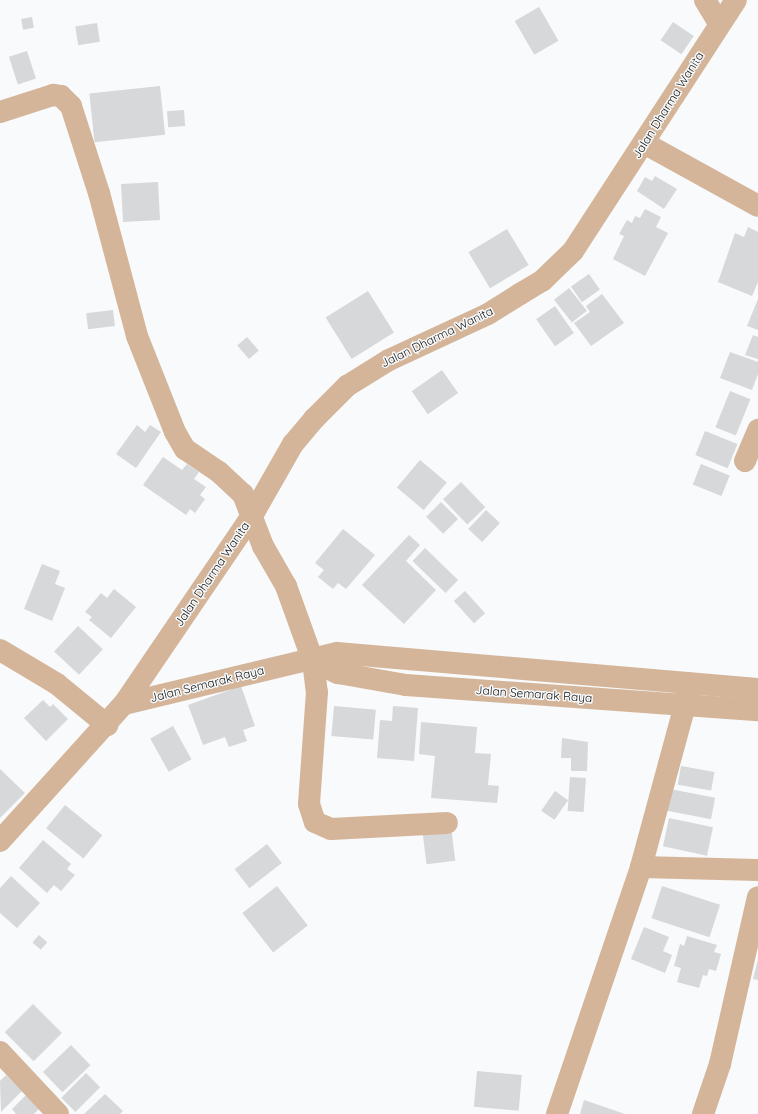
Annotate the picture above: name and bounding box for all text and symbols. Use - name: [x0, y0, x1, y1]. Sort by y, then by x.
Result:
- street label: Jalan Dharma Wanita: [629, 49, 707, 161]
- street label: Jalan Dharma Wanita: [379, 304, 495, 370]
- street label: Jalan Dharma Wanita: [172, 519, 252, 629]
- street label: Jalan Semarak Raya: [148, 663, 266, 705]
- street label: Jalan Semarak Raya: [475, 683, 593, 705]

